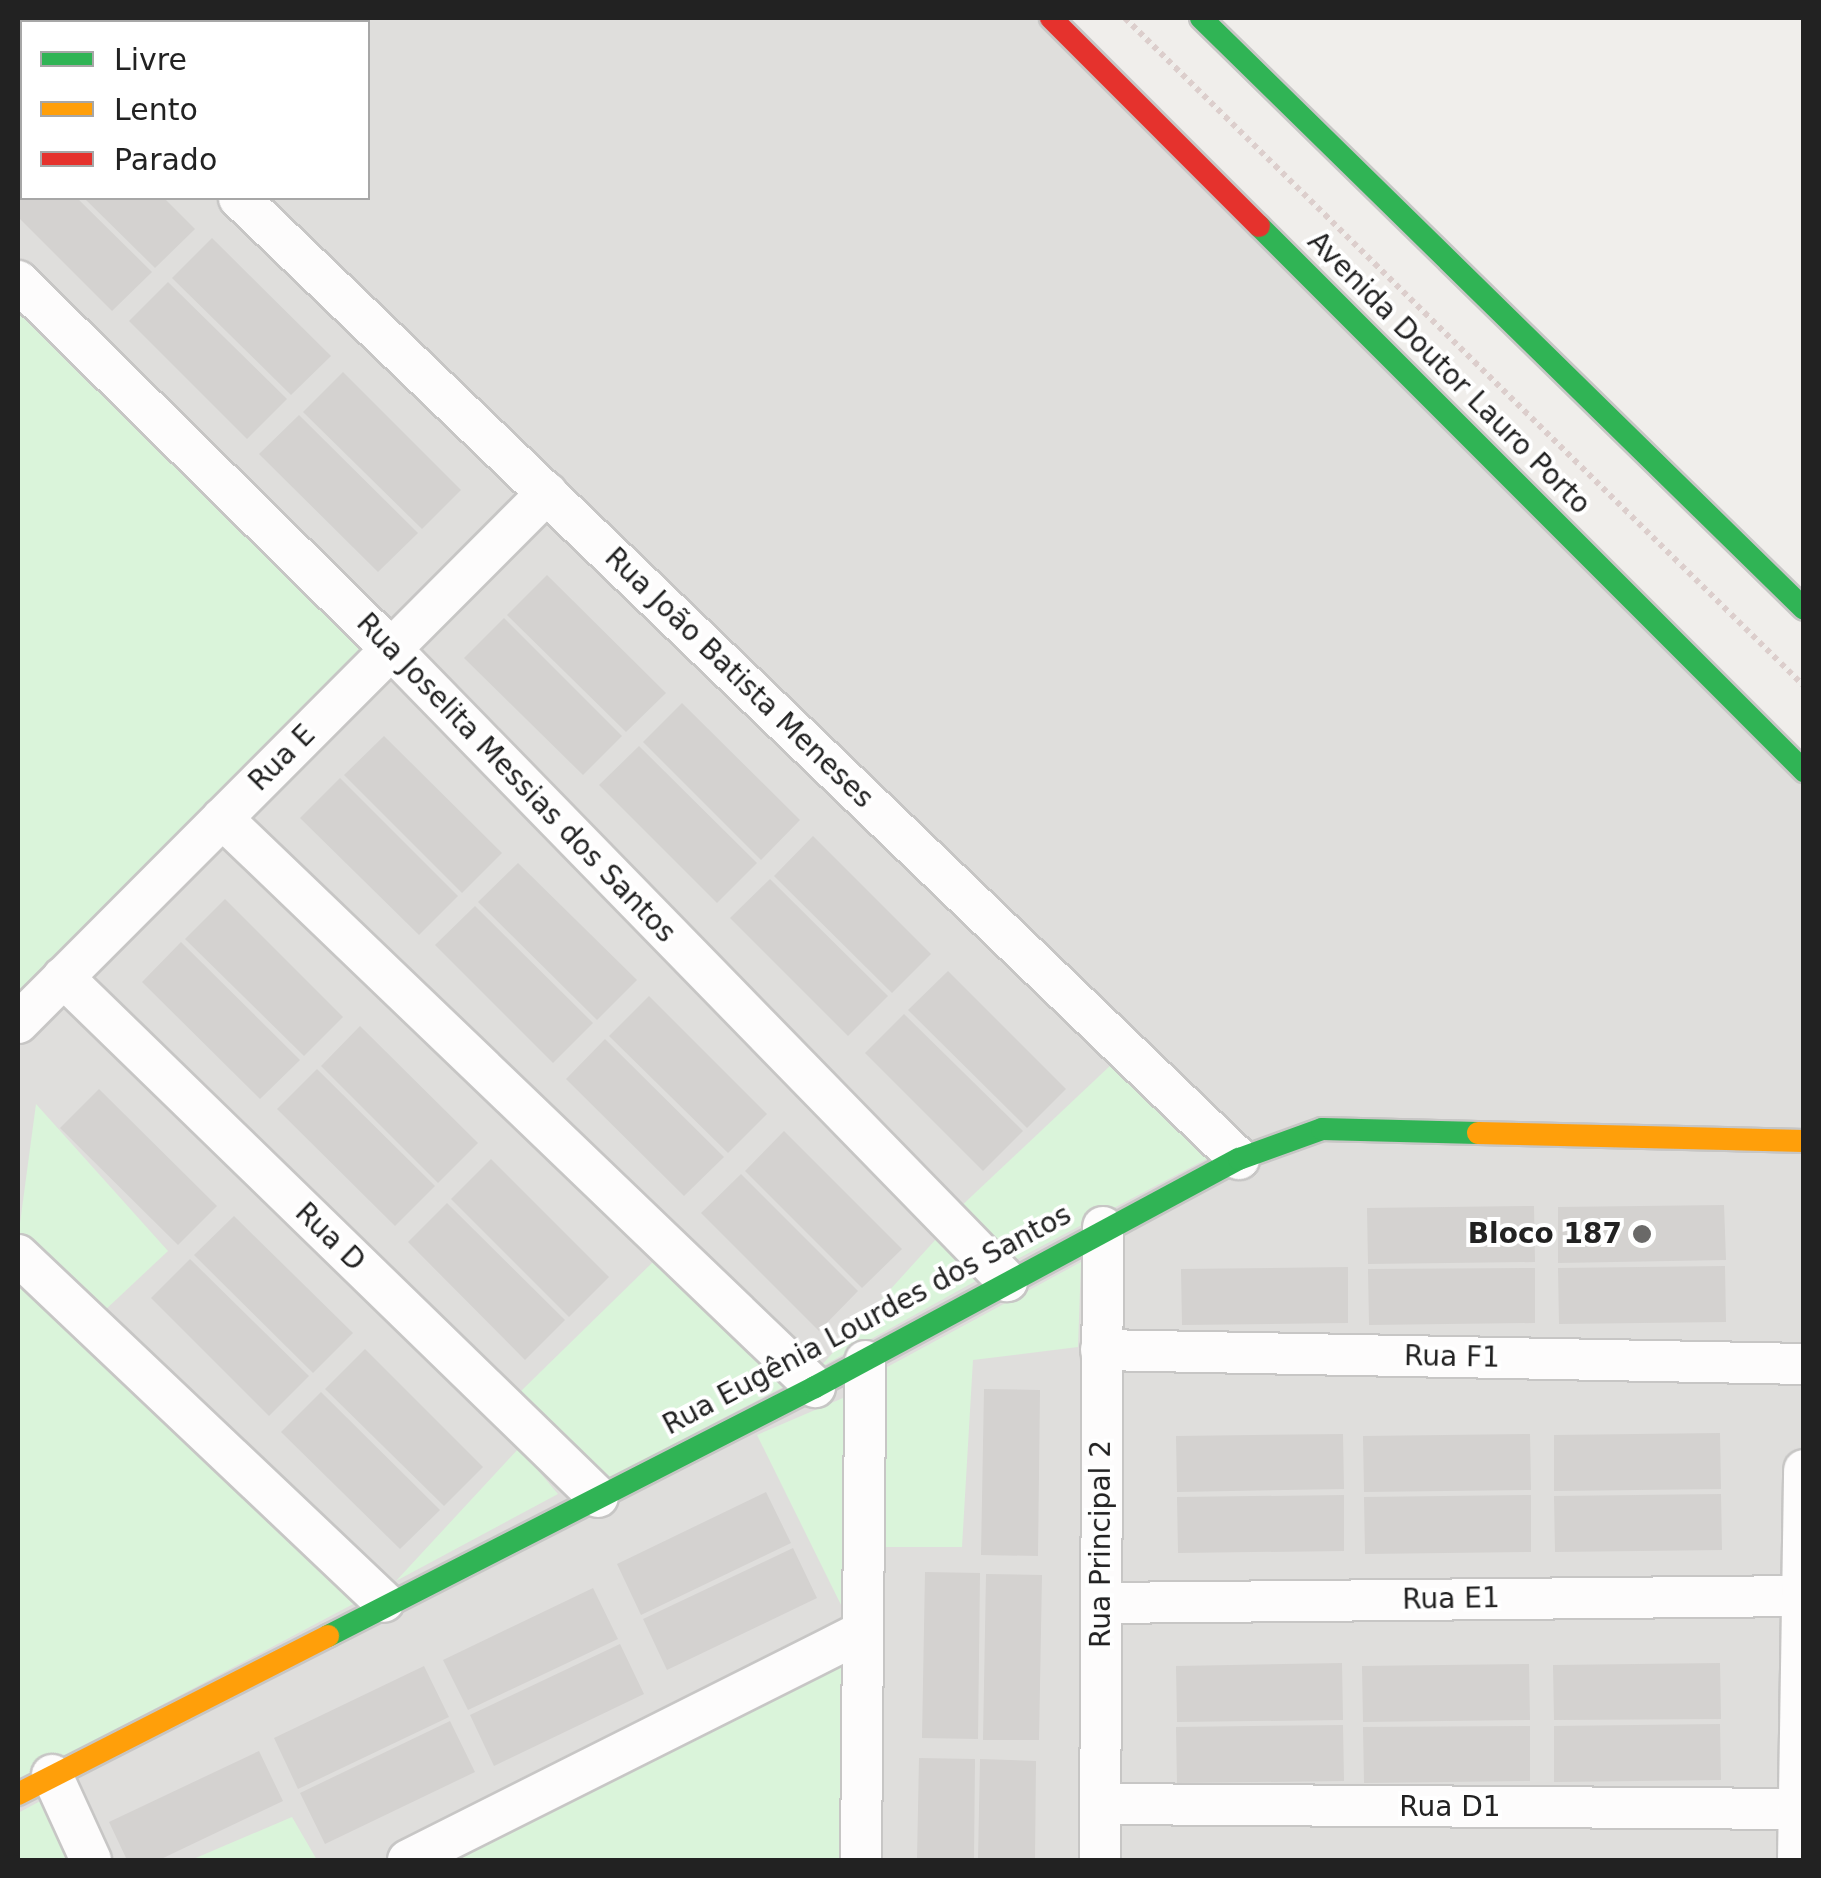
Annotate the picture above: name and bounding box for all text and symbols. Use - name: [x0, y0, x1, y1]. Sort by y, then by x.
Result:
- legend: [20, 20, 370, 200]
- text: Livre: [114, 42, 187, 77]
- text: Lento: [114, 92, 198, 127]
- text: Parado: [114, 142, 217, 177]
- street label: Avenida Doutor Lauro Porto: [1301, 225, 1597, 521]
- street label: Rua João Batista Meneses: [598, 541, 880, 815]
- street label: Rua Joselita Messias dos Santos: [350, 606, 682, 950]
- street label: Rua E: [242, 718, 322, 798]
- street label: Rua D: [288, 1196, 372, 1278]
- street label: Rua Eugênia Lourdes dos Santos: [657, 1198, 1077, 1442]
- place label: Bloco 187: [1468, 1217, 1622, 1251]
- marker: Bloco 187: [1631, 1223, 1653, 1245]
- street label: Rua F1: [1404, 1339, 1500, 1375]
- street label: Rua Principal 2: [1084, 1440, 1118, 1648]
- street label: Rua E1: [1402, 1581, 1500, 1617]
- street label: Rua D1: [1399, 1790, 1501, 1824]

